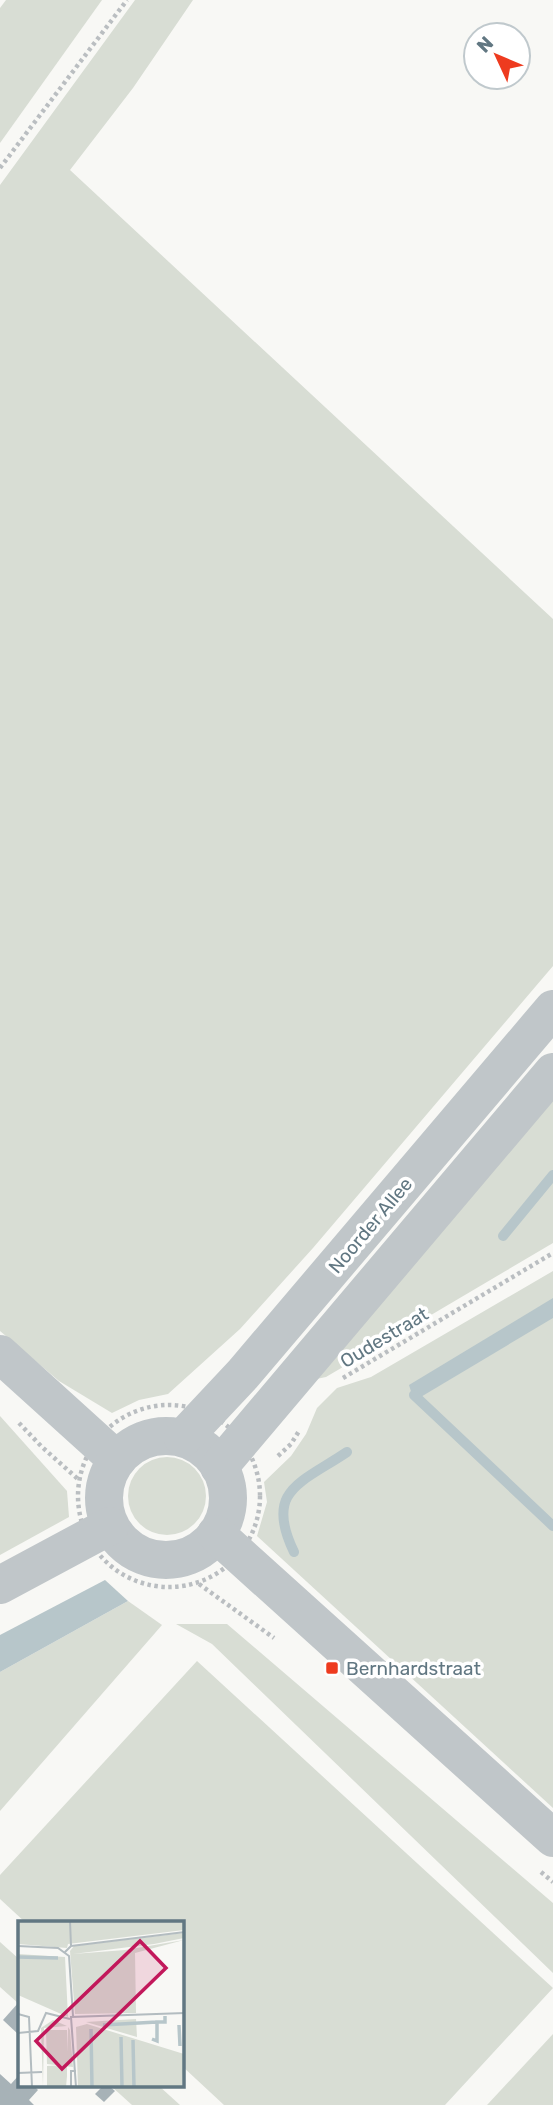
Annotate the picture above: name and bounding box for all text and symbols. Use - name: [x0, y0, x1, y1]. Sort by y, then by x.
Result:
- north arrow: [462, 21, 532, 91]
- text: N: [472, 32, 498, 57]
- street label: Noorder Allee: [324, 1173, 417, 1278]
- street label: Oudestraat: [336, 1302, 433, 1373]
- place label: Bernhardstraat: [346, 1657, 482, 1680]
- marker: Bernhardstraat: [324, 1660, 340, 1676]
- inset map: [18, 1921, 184, 2088]

